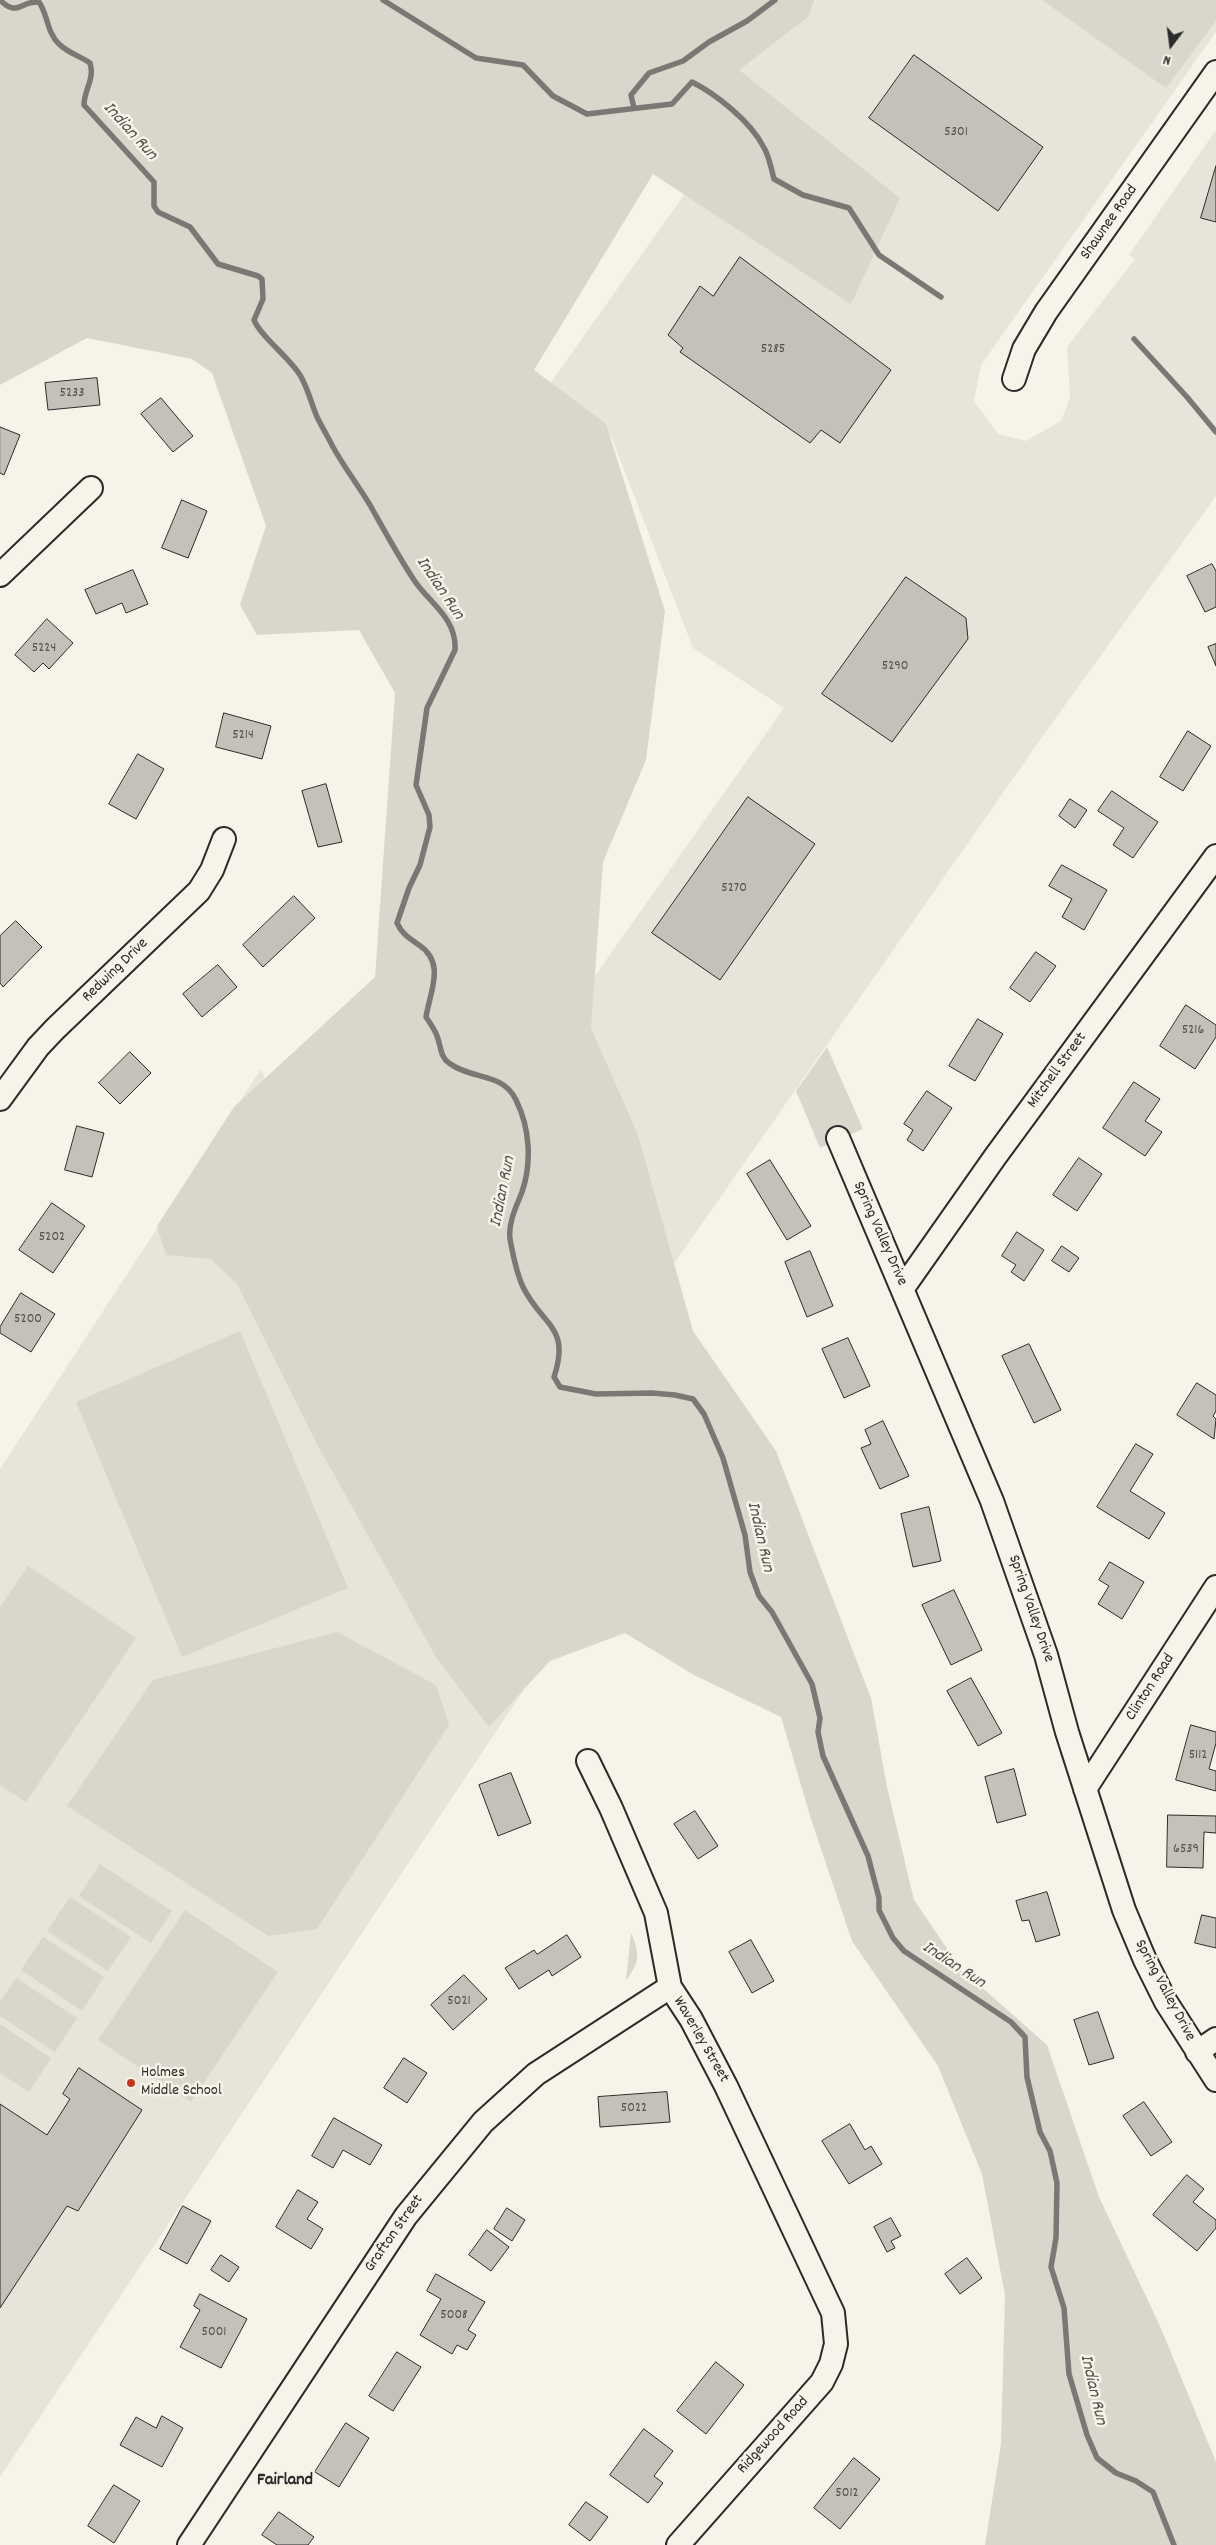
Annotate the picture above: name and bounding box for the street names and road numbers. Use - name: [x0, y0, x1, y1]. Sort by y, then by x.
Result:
- street label: Shawnee Road: [1077, 182, 1143, 264]
- street label: Redwing Drive: [79, 935, 153, 1007]
- street label: Mitchell Street: [1024, 1029, 1092, 1113]
- street label: Spring Valley Drive: [847, 1179, 911, 1289]
- street label: Spring Valley Drive: [1003, 1553, 1057, 1665]
- street label: Clinton Road: [1122, 1651, 1180, 1725]
- street label: Spring Valley Drive: [1129, 1937, 1199, 2045]
- street label: Waverley Street: [668, 1994, 732, 2086]
- street label: Grafton Street: [361, 2192, 429, 2276]
- street label: Ridgewood Road: [734, 2393, 814, 2479]

